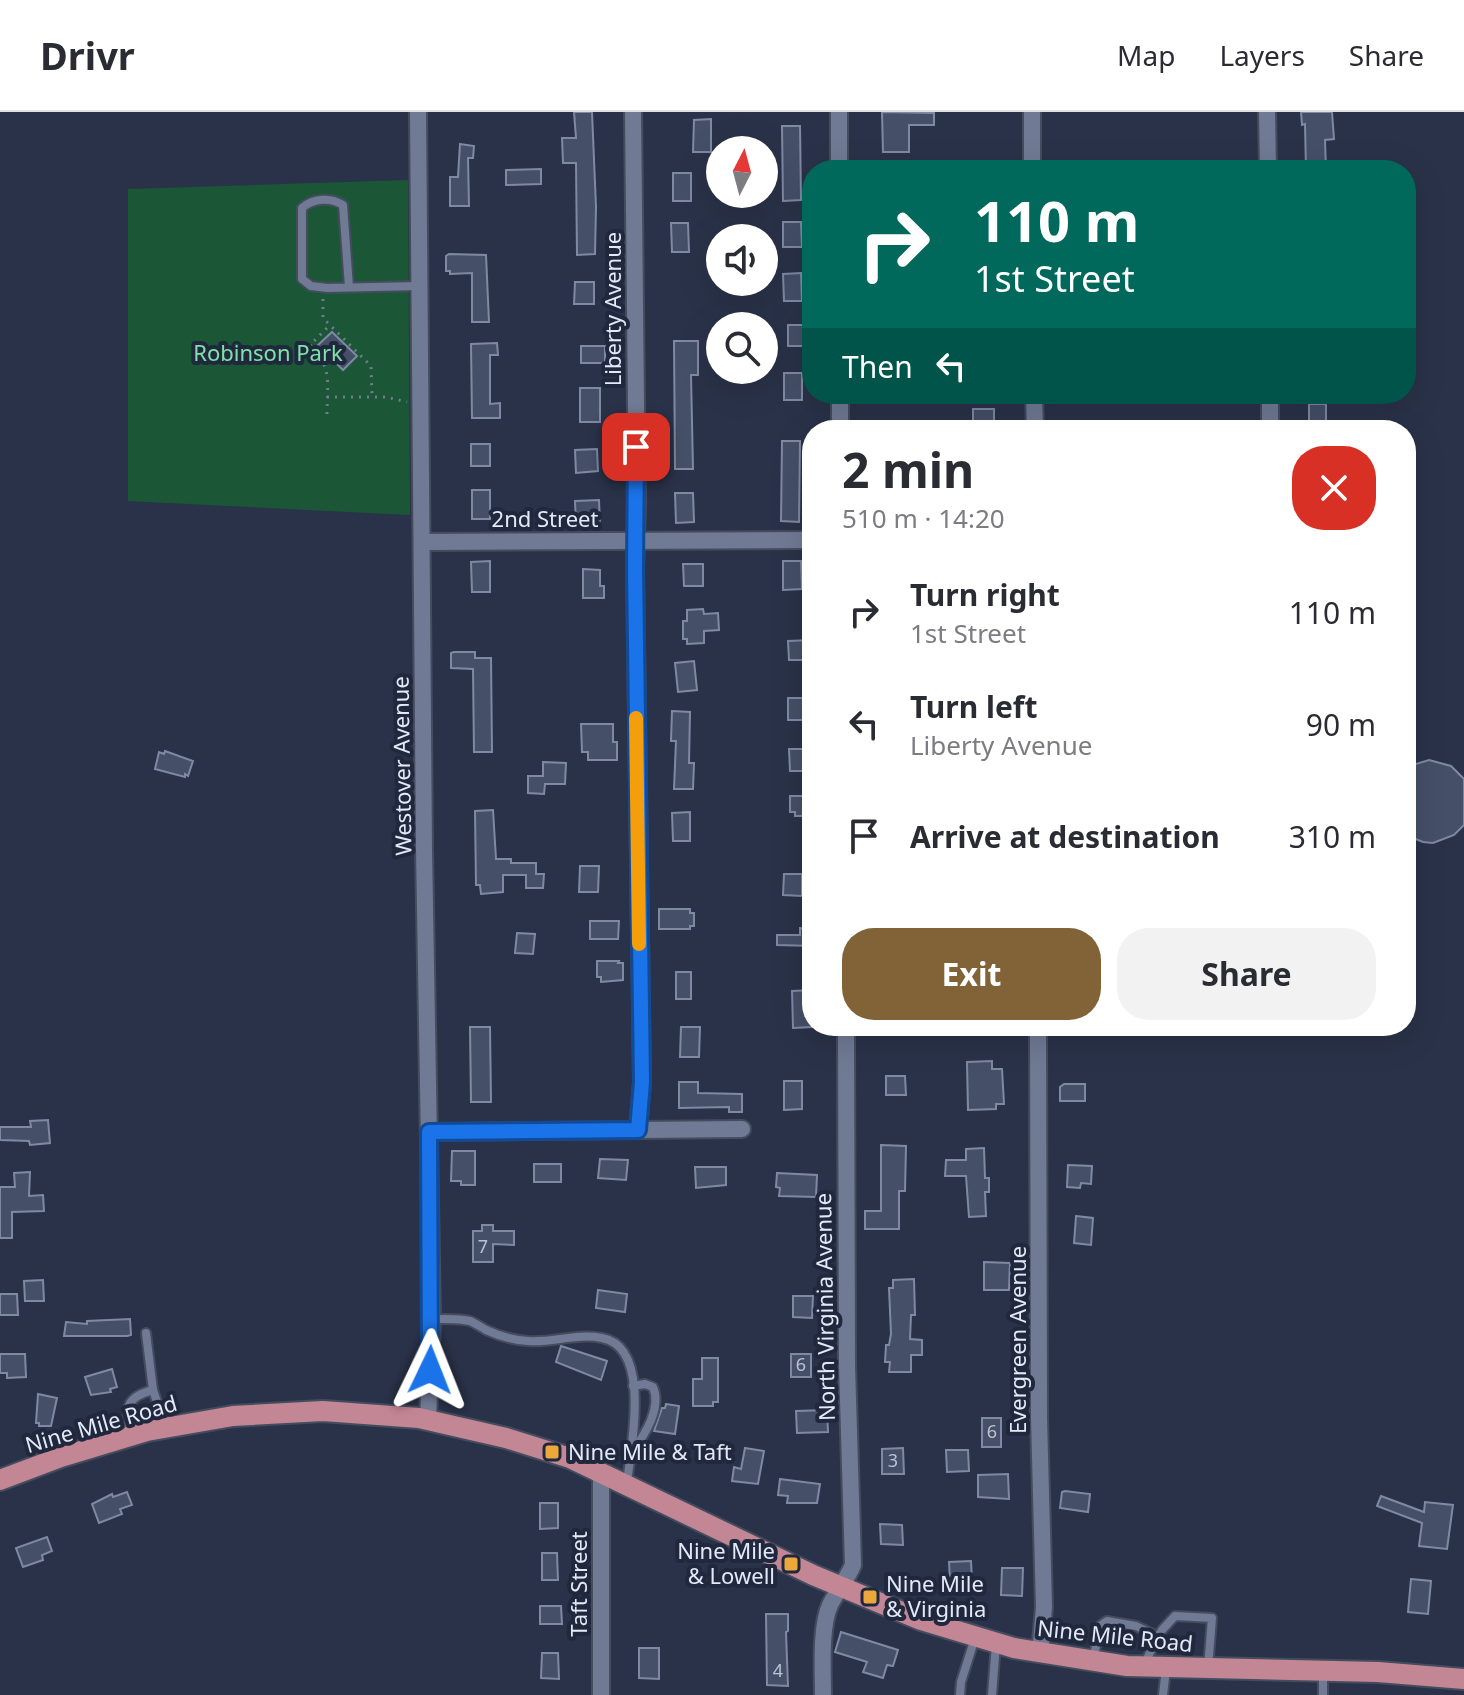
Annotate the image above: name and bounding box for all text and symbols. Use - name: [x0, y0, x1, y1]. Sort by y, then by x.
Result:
- text: Drivr: [40, 29, 135, 81]
- text: Map: [1117, 36, 1175, 74]
- text: Layers: [1219, 36, 1305, 74]
- text: Share: [1349, 36, 1424, 74]
- north arrow: [706, 136, 778, 208]
- map controls: [706, 136, 778, 384]
- text: 110 m: [974, 182, 1139, 258]
- icon: right: [842, 192, 946, 296]
- button: sound: [706, 224, 778, 296]
- street label: Liberty Avenue: [597, 232, 627, 386]
- text: 1st Street: [974, 254, 1135, 303]
- button: search: [706, 312, 778, 384]
- park label: Robinson Park: [193, 337, 343, 367]
- icon: left: [929, 344, 973, 388]
- text: Then: [842, 346, 913, 387]
- pin: [602, 413, 670, 481]
- icon: arrive: [614, 425, 658, 469]
- text: 2 min: [842, 437, 974, 502]
- button: close: [1292, 446, 1376, 530]
- text: 510 m · 14:20: [842, 500, 1005, 536]
- street label: 2nd Street: [492, 503, 598, 533]
- text: Turn right: [910, 574, 1060, 615]
- icon: right: [842, 590, 886, 634]
- text: 110 m: [1289, 592, 1376, 633]
- text: 1st Street: [910, 615, 1026, 651]
- street label: Westover Avenue: [384, 676, 418, 856]
- text: Turn left: [910, 686, 1038, 727]
- icon: left: [842, 702, 886, 746]
- text: 90 m: [1306, 704, 1376, 745]
- text: Liberty Avenue: [910, 727, 1092, 763]
- icon: arrive: [842, 814, 886, 858]
- text: Arrive at destination: [910, 816, 1220, 857]
- text: 310 m: [1289, 816, 1376, 857]
- button: Exit: [842, 928, 1101, 1020]
- button: Share: [1117, 928, 1376, 1020]
- street label: North Virginia Avenue: [807, 1193, 841, 1421]
- house number: 7: [478, 1234, 488, 1258]
- street label: Evergreen Avenue: [1002, 1246, 1032, 1434]
- position arrow: [388, 1328, 472, 1412]
- house number: 6: [796, 1352, 806, 1376]
- street label: Nine Mile Road: [21, 1387, 180, 1459]
- house number: 6: [987, 1419, 997, 1443]
- place label: Nine Mile & Taft: [568, 1436, 732, 1466]
- marker: Nine Mile & Taft: [543, 1443, 561, 1461]
- house number: 3: [888, 1448, 898, 1472]
- street label: Taft Street: [563, 1531, 593, 1637]
- place label: Nine Mile & Lowell: [677, 1535, 775, 1590]
- marker: Nine Mile & Lowell: [782, 1555, 800, 1573]
- place label: Nine Mile & Virginia: [886, 1568, 986, 1623]
- marker: Nine Mile & Virginia: [861, 1588, 879, 1606]
- street label: Nine Mile Road: [1036, 1612, 1194, 1658]
- house number: 4: [773, 1658, 783, 1682]

